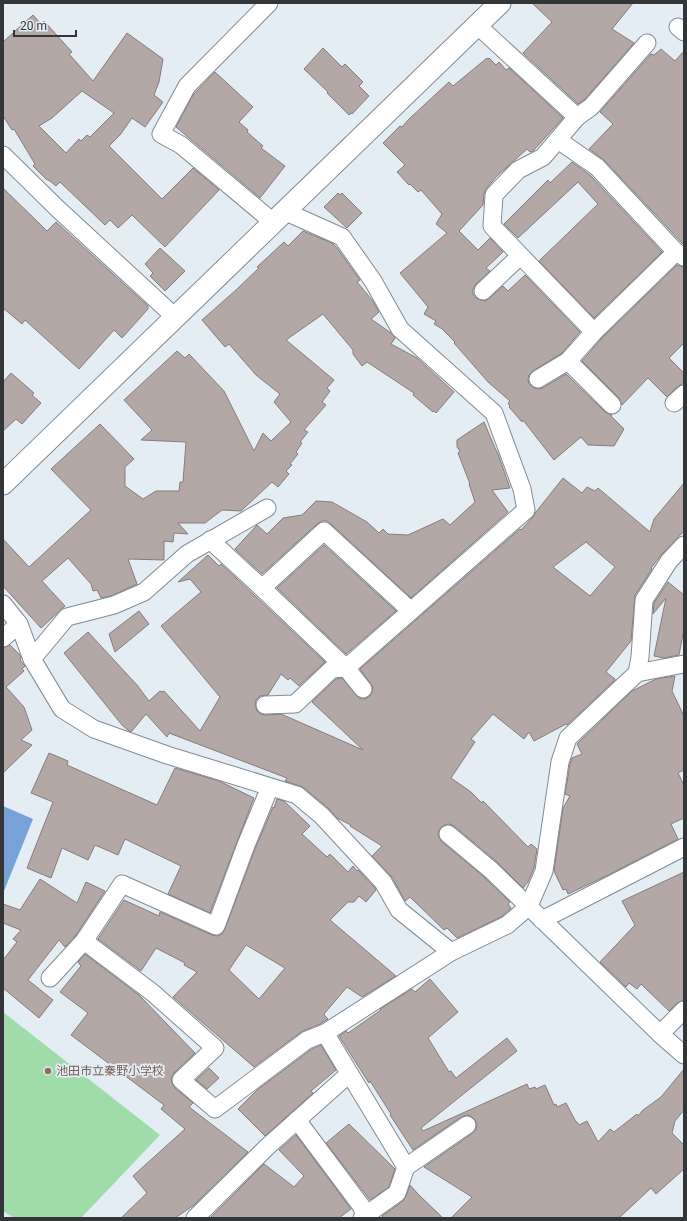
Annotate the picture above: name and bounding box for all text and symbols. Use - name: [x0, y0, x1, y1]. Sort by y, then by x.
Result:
- scale bar: [14, 12, 76, 38]
- text: 20 m: [20, 19, 47, 33]
- place label: 池田市立秦野小学校: [56, 1064, 164, 1078]
- marker: 池田市立秦野小学校: [43, 1066, 53, 1076]

